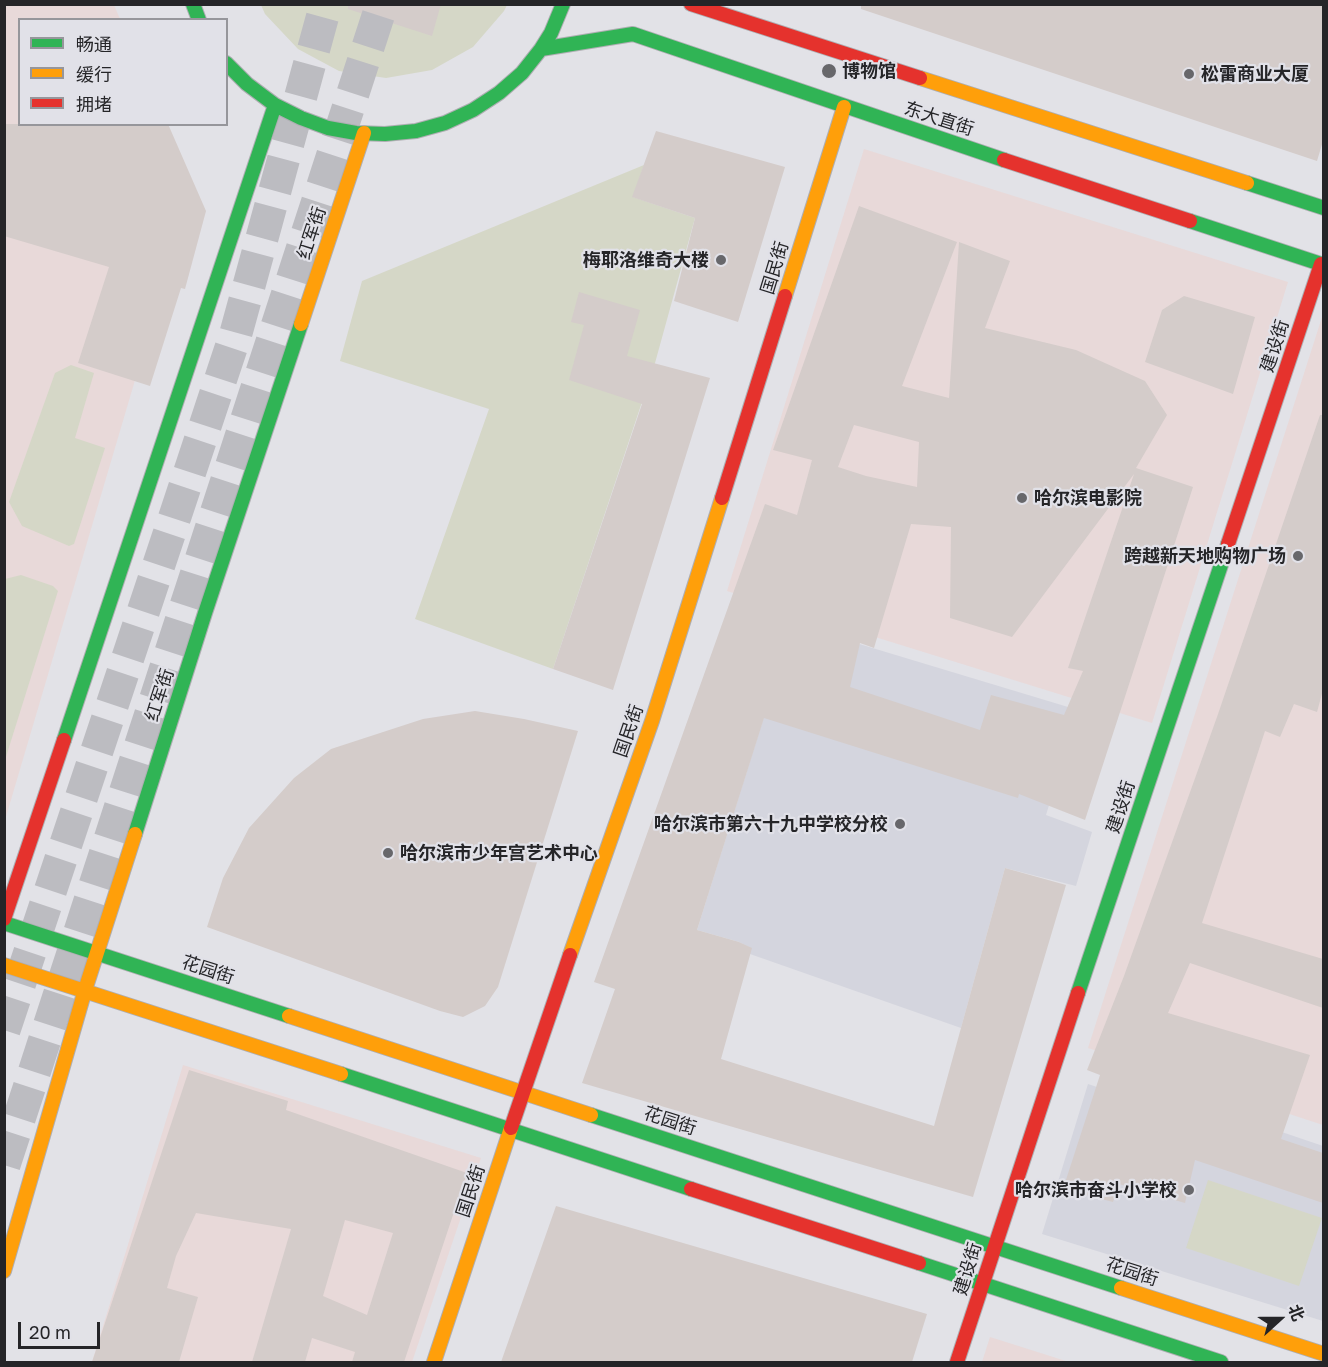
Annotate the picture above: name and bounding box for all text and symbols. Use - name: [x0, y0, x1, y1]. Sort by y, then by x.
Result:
- legend: [18, 18, 228, 126]
- text: 畅通: [76, 33, 112, 55]
- place label: 博物馆: [842, 60, 896, 82]
- marker: 博物馆: [820, 62, 838, 80]
- text: 缓行: [76, 63, 112, 85]
- place label: 松雷商业大厦: [1201, 63, 1309, 85]
- marker: 松雷商业大厦: [1182, 67, 1196, 81]
- text: 拥堵: [76, 93, 112, 115]
- street label: 东大直街: [901, 98, 977, 140]
- street label: 红军街: [293, 204, 331, 262]
- street label: 国民街: [757, 239, 793, 297]
- place label: 梅耶洛维奇大楼: [583, 249, 709, 271]
- marker: 梅耶洛维奇大楼: [714, 253, 728, 267]
- street label: 建设街: [1256, 317, 1294, 375]
- place label: 哈尔滨电影院: [1034, 487, 1142, 509]
- marker: 哈尔滨电影院: [1015, 491, 1029, 505]
- place label: 跨越新天地购物广场: [1124, 545, 1286, 567]
- marker: 跨越新天地购物广场: [1291, 549, 1305, 563]
- street label: 红军街: [141, 666, 179, 724]
- street label: 国民街: [610, 702, 648, 760]
- street label: 建设街: [1102, 778, 1140, 836]
- place label: 哈尔滨市第六十九中学校分校: [654, 813, 888, 835]
- marker: 哈尔滨市第六十九中学校分校: [893, 817, 907, 831]
- place label: 哈尔滨市少年宫艺术中心: [400, 842, 598, 864]
- marker: 哈尔滨市少年宫艺术中心: [381, 846, 395, 860]
- street label: 花园街: [179, 951, 237, 989]
- street label: 花园街: [641, 1102, 699, 1140]
- street label: 国民街: [452, 1162, 490, 1220]
- place label: 哈尔滨市奋斗小学校: [1015, 1179, 1177, 1201]
- marker: 哈尔滨市奋斗小学校: [1182, 1183, 1196, 1197]
- street label: 建设街: [950, 1240, 986, 1298]
- street label: 花园街: [1103, 1253, 1161, 1291]
- north arrow: [1250, 1289, 1310, 1349]
- text: 北: [1285, 1301, 1309, 1324]
- scale bar: [21, 1310, 104, 1348]
- text: 20 m: [29, 1321, 71, 1343]

